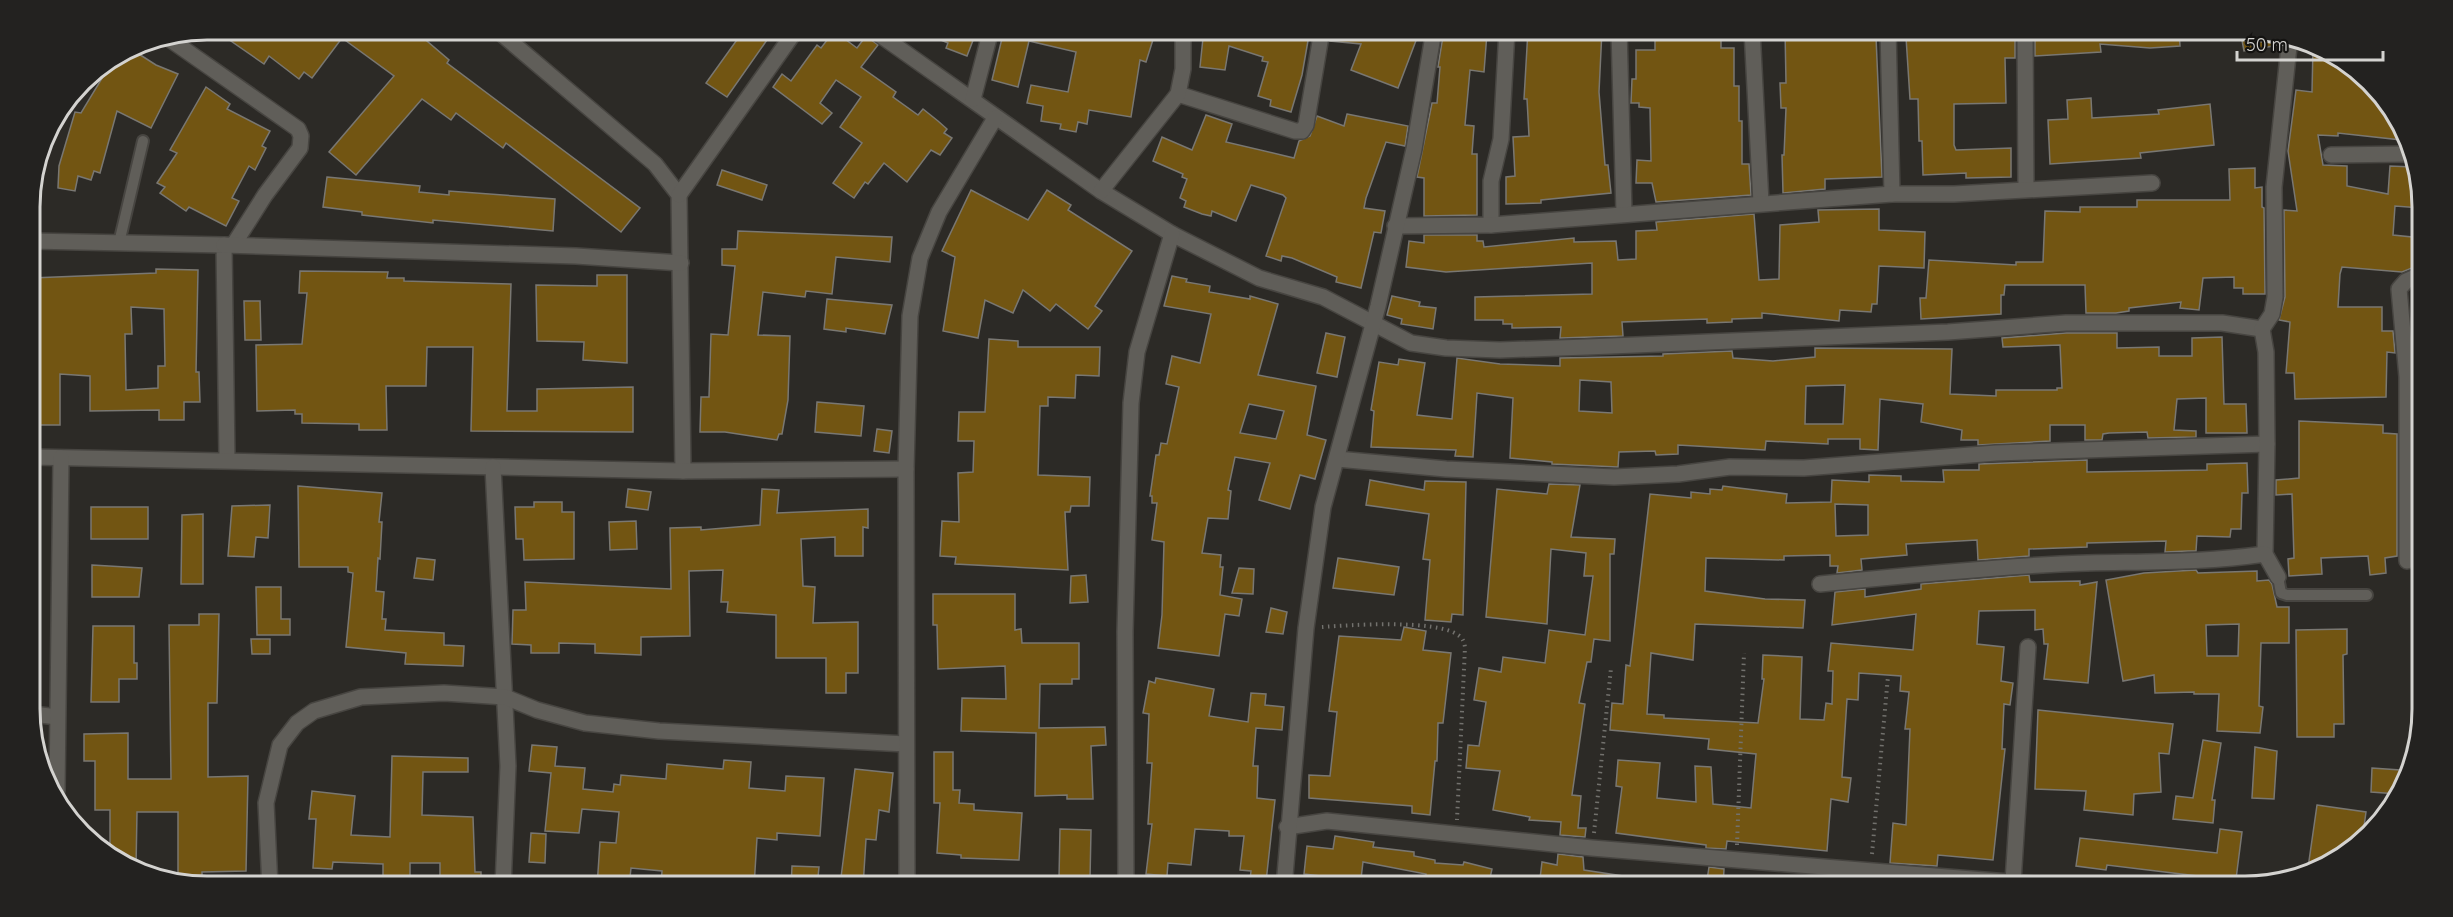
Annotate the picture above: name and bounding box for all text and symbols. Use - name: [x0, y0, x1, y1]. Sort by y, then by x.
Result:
- scale bar: [2237, 24, 2382, 62]
- text: 50 m: [2246, 33, 2288, 56]

